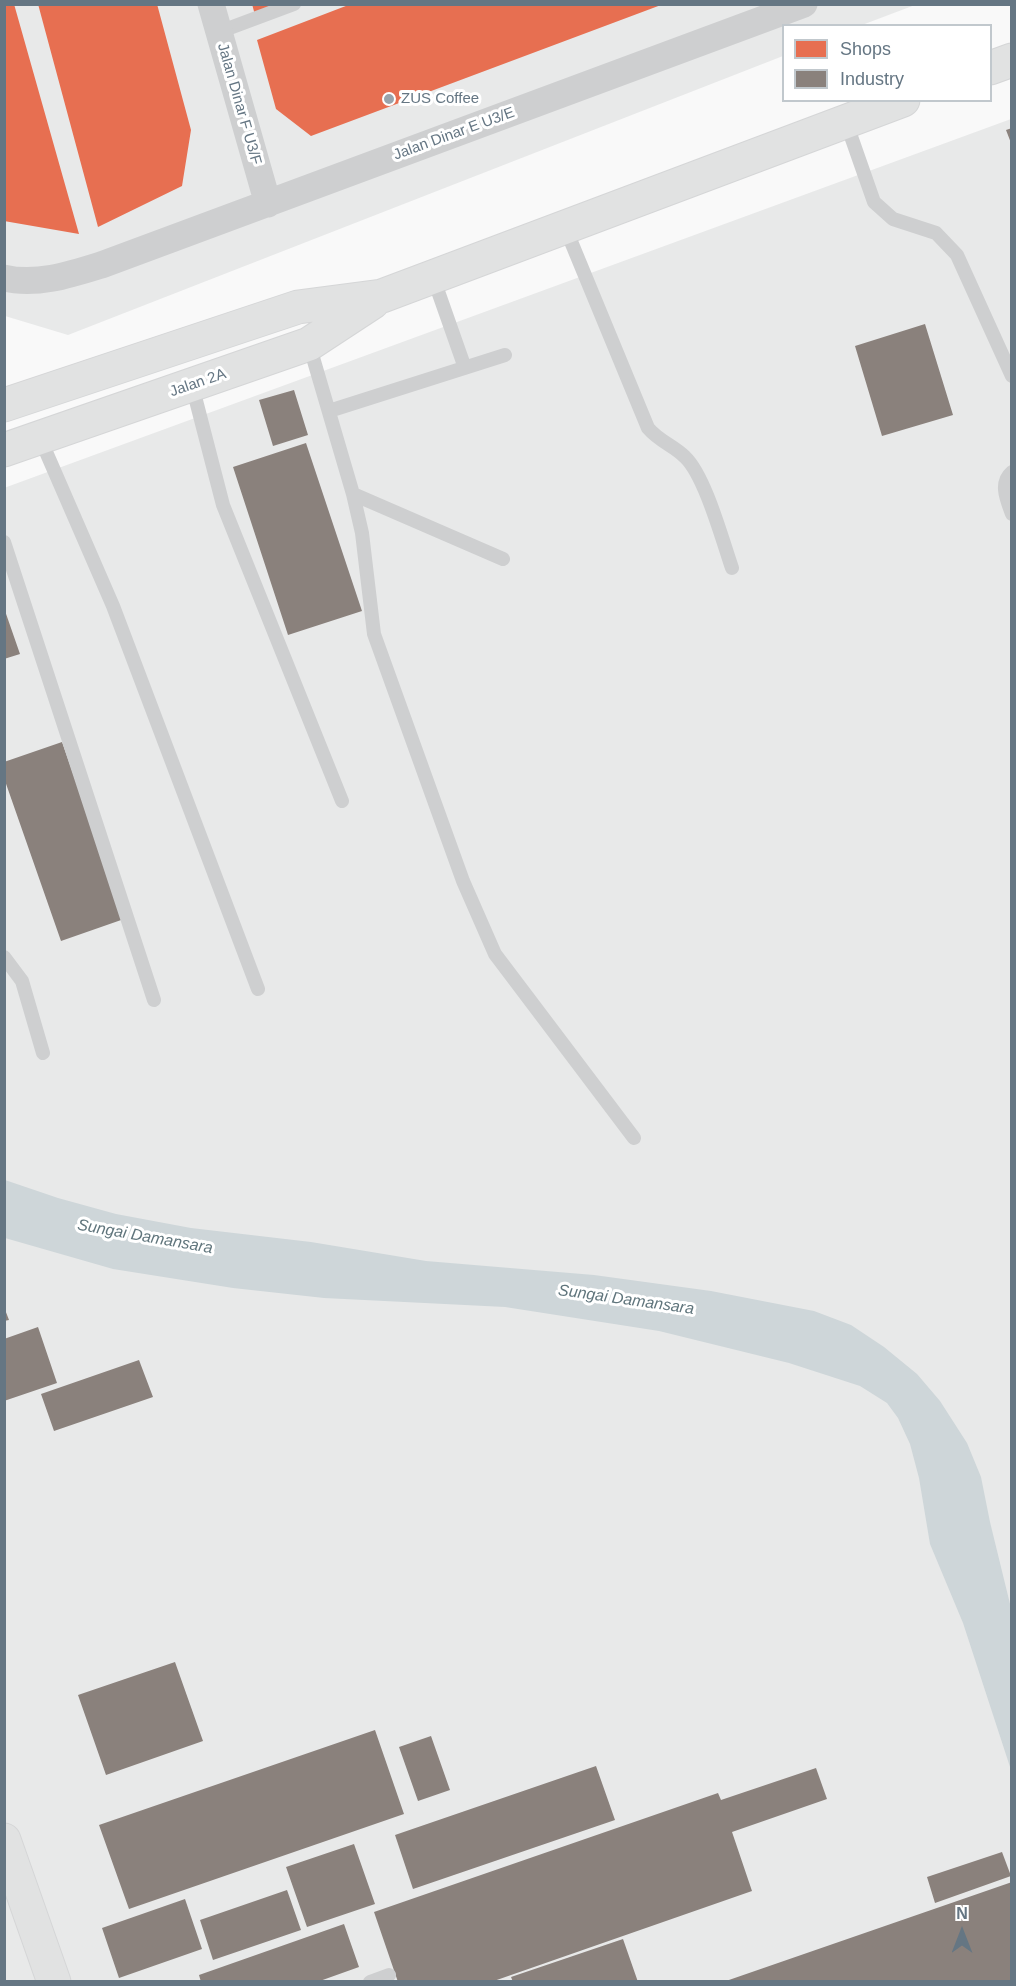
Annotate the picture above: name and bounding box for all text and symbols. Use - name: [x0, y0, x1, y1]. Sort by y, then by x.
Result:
- legend: [782, 24, 992, 102]
- text: Shops: [840, 39, 891, 59]
- street label: Jalan Dinar F U3/F: [213, 41, 265, 167]
- text: Industry: [840, 69, 904, 89]
- place label: ZUS Coffee: [401, 90, 479, 108]
- marker: ZUS Coffee: [382, 92, 396, 106]
- street label: Jalan Dinar E U3/E: [391, 104, 517, 164]
- street label: Jalan 2A: [167, 365, 229, 401]
- water label: Sungai Damansara: [76, 1216, 214, 1258]
- water label: Sungai Damansara: [557, 1281, 695, 1319]
- north arrow: [932, 1902, 992, 1962]
- text: N: [956, 1905, 968, 1922]

